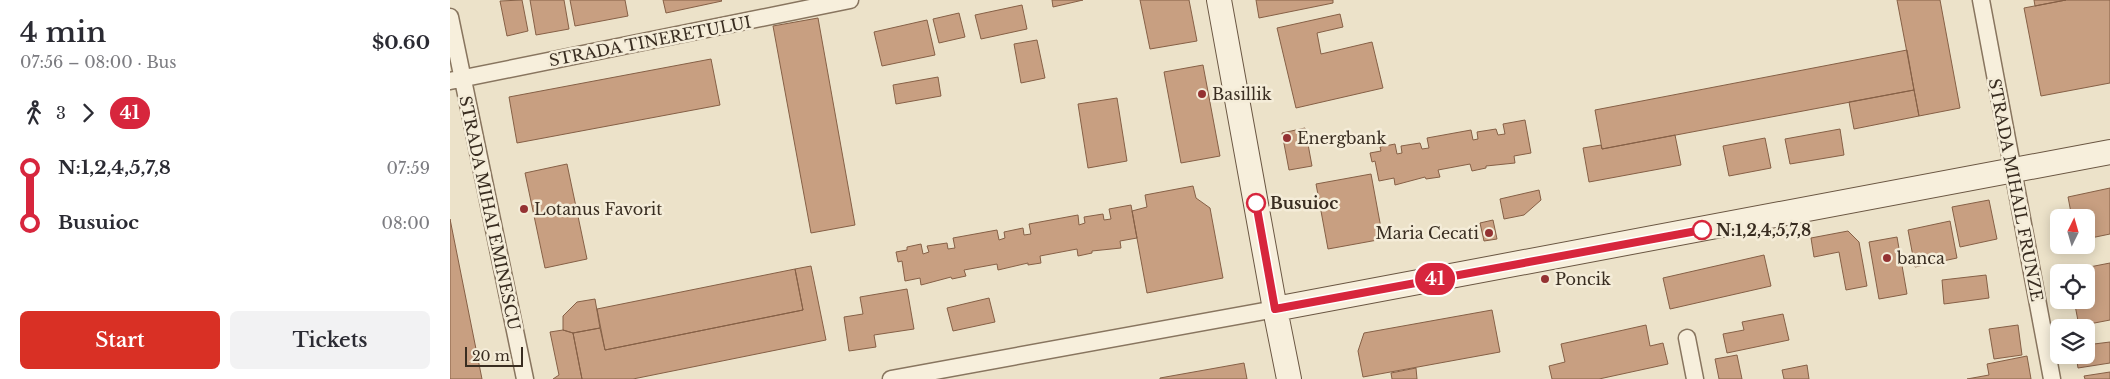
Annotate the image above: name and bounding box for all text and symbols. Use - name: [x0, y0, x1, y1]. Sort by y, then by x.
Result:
- street label: STRADA TINERETULUI: [547, 12, 753, 70]
- text: 4 min: [20, 15, 106, 50]
- text: $0.60: [372, 31, 430, 54]
- text: 07:56 – 08:00 · Bus: [20, 52, 177, 72]
- street label: STRADA MIHAIL FRUNZE: [1985, 77, 2047, 303]
- place label: Basillik: [1212, 84, 1272, 104]
- marker: Basillik: [1196, 88, 1208, 100]
- street label: STRADA MIHAI EMINESCU: [455, 94, 525, 332]
- icon: walk: [20, 99, 48, 127]
- icon: forward: [74, 99, 102, 127]
- text: 41: [120, 102, 140, 124]
- text: 3: [56, 103, 66, 123]
- place label: Energbank: [1297, 128, 1386, 148]
- marker: Energbank: [1281, 132, 1293, 144]
- text: N:1,2,4,5,7,8: [58, 156, 171, 179]
- text: 07:59: [387, 158, 430, 178]
- marker: Busuioc: [1246, 193, 1266, 213]
- place label: Busuioc: [1270, 193, 1338, 213]
- place label: Lotanus Favorit: [534, 199, 662, 219]
- marker: Lotanus Favorit: [518, 203, 530, 215]
- north arrow: [2050, 209, 2095, 254]
- map controls: [2050, 209, 2095, 364]
- text: Busuioc: [58, 211, 139, 234]
- text: 08:00: [381, 213, 430, 233]
- marker: N:1,2,4,5,7,8: [1692, 220, 1712, 240]
- place label: N:1,2,4,5,7,8: [1716, 220, 1811, 240]
- place label: Maria Cecati: [1375, 223, 1480, 243]
- marker: Maria Cecati: [1483, 227, 1495, 239]
- place label: banca: [1896, 248, 1945, 268]
- marker: banca: [1881, 252, 1893, 264]
- line badge: 41: [1412, 263, 1458, 295]
- button: locate: [2050, 264, 2095, 309]
- text: 41: [1425, 268, 1445, 290]
- place label: Poncik: [1555, 269, 1611, 289]
- marker: Poncik: [1539, 273, 1551, 285]
- button: Start: [20, 311, 220, 369]
- button: Tickets: [230, 311, 430, 369]
- button: layers: [2050, 319, 2095, 364]
- scale bar: [465, 344, 522, 367]
- text: 20 m: [472, 347, 510, 365]

